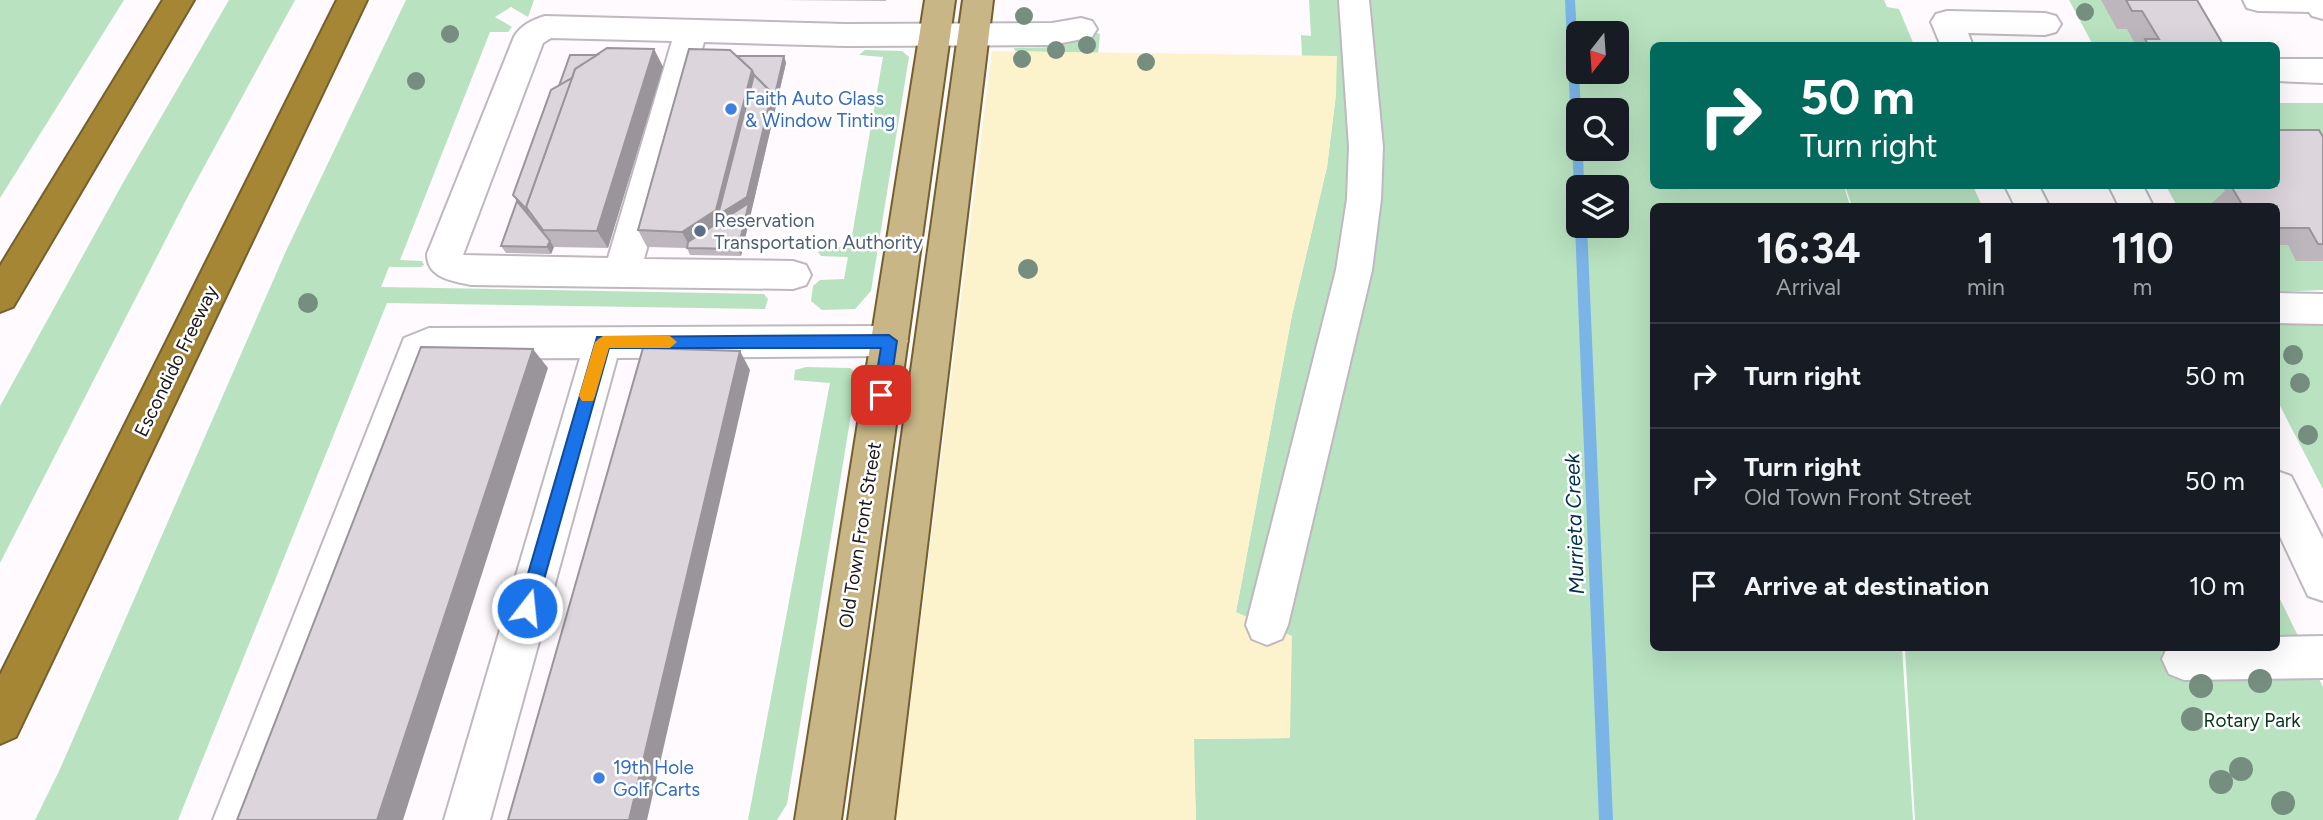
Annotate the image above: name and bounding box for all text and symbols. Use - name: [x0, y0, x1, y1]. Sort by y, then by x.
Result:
- north arrow: [1566, 21, 1629, 84]
- map controls: [1566, 21, 1629, 238]
- text: 50 m: [1800, 67, 1915, 126]
- icon: right: [1685, 70, 1776, 161]
- place label: Faith Auto Glass & Window Tinting: [745, 87, 896, 132]
- button: search: [1566, 98, 1629, 161]
- marker: Faith Auto Glass & Window Tinting: [723, 101, 739, 117]
- text: Turn right: [1800, 127, 1938, 165]
- button: layers: [1566, 175, 1629, 238]
- place label: Reservation Transportation Authority: [714, 209, 923, 254]
- marker: Reservation Transportation Authority: [692, 223, 708, 239]
- text: 16:34: [1756, 223, 1861, 274]
- text: 1: [1977, 223, 1995, 274]
- text: 110: [2111, 223, 2174, 274]
- text: Arrival: [1776, 273, 1841, 301]
- text: min: [1967, 273, 2005, 301]
- text: m: [2133, 273, 2152, 301]
- street label: Escondido Freeway: [129, 282, 223, 440]
- icon: right: [1685, 357, 1723, 395]
- text: Turn right: [1744, 360, 1861, 392]
- text: 50 m: [2185, 360, 2245, 392]
- pin: [851, 365, 911, 425]
- icon: arrive: [862, 376, 900, 414]
- street label: Old Town Front Street: [834, 440, 886, 630]
- text: Turn right: [1744, 451, 1861, 483]
- water label: Murrieta Creek: [1559, 452, 1589, 595]
- icon: right: [1685, 462, 1723, 500]
- text: 50 m: [2185, 465, 2245, 497]
- text: Old Town Front Street: [1744, 483, 1972, 511]
- icon: arrive: [1685, 567, 1723, 605]
- text: Arrive at destination: [1744, 570, 1989, 602]
- text: 10 m: [2189, 570, 2245, 602]
- position arrow: [490, 571, 564, 645]
- park label: Rotary Park: [2204, 709, 2301, 732]
- place label: 19th Hole Golf Carts: [613, 756, 700, 801]
- marker: 19th Hole Golf Carts: [591, 770, 607, 786]

